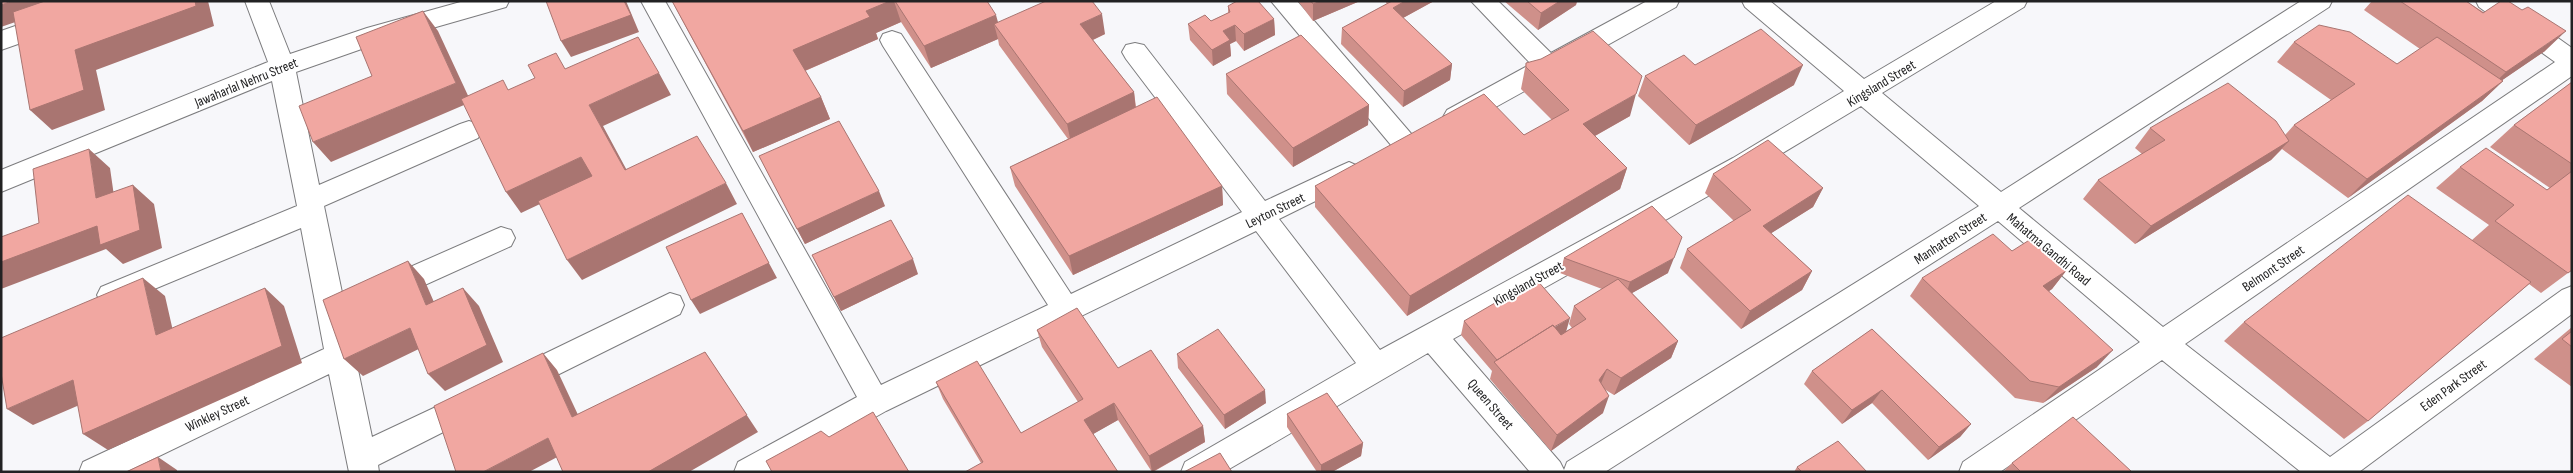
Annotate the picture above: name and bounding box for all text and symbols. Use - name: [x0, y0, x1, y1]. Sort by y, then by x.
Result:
- street label: Jawaharlal Nehru Street: [191, 54, 300, 111]
- street label: Kingsland Street: [1844, 56, 1919, 111]
- street label: Leyton Street: [1243, 189, 1308, 232]
- street label: Manhatten Street: [1911, 209, 1990, 268]
- street label: Mahatma Gandhi Road: [2003, 209, 2094, 289]
- street label: Belmont Street: [2239, 241, 2308, 295]
- street label: Kingsland Street: [1490, 257, 1566, 310]
- street label: Eden Park Street: [2417, 356, 2490, 415]
- street label: Queen Street: [1464, 375, 1517, 433]
- street label: Winkley Street: [183, 391, 252, 436]

